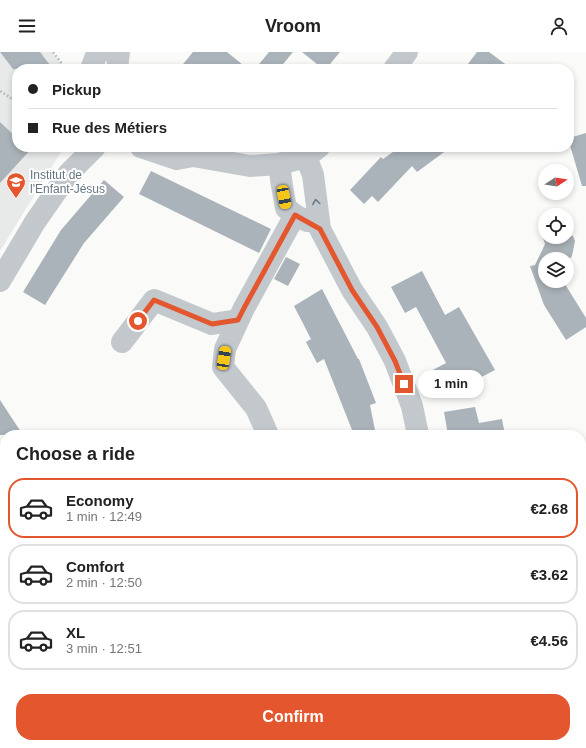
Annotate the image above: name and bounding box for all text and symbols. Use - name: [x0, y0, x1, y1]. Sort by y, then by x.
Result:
- icon: menu: [16, 15, 38, 37]
- icon: person: [548, 15, 570, 37]
- text: Vroom: [265, 16, 321, 36]
- text: Pickup: [52, 81, 101, 98]
- text: Rue des Métiers: [52, 119, 167, 136]
- north arrow: [538, 164, 574, 200]
- map controls: [538, 164, 574, 288]
- place label: Institut de l'Enfant-Jésus: [30, 168, 105, 196]
- school or university icon: Institut de l'Enfant-Jésus: [5, 171, 27, 199]
- car: [276, 184, 292, 210]
- one-way arrow: [312, 199, 321, 205]
- button: locate: [538, 208, 574, 244]
- button: layers: [538, 252, 574, 288]
- route start: [129, 312, 147, 330]
- car: [216, 345, 232, 371]
- callout: 1 min: [418, 370, 484, 398]
- route end: [395, 375, 413, 393]
- text: 1 min: [434, 376, 468, 391]
- text: Choose a ride: [16, 444, 135, 464]
- icon: car: [18, 490, 54, 526]
- text: Economy: [66, 492, 134, 509]
- text: €2.68: [530, 500, 568, 517]
- text: 1 min · 12:49: [66, 509, 142, 524]
- icon: car: [18, 556, 54, 592]
- text: Comfort: [66, 558, 124, 575]
- text: €3.62: [530, 566, 568, 583]
- text: 2 min · 12:50: [66, 575, 142, 590]
- icon: car: [18, 622, 54, 658]
- text: XL: [66, 624, 85, 641]
- text: €4.56: [530, 632, 568, 649]
- text: 3 min · 12:51: [66, 641, 142, 656]
- button: Confirm: [16, 694, 570, 740]

